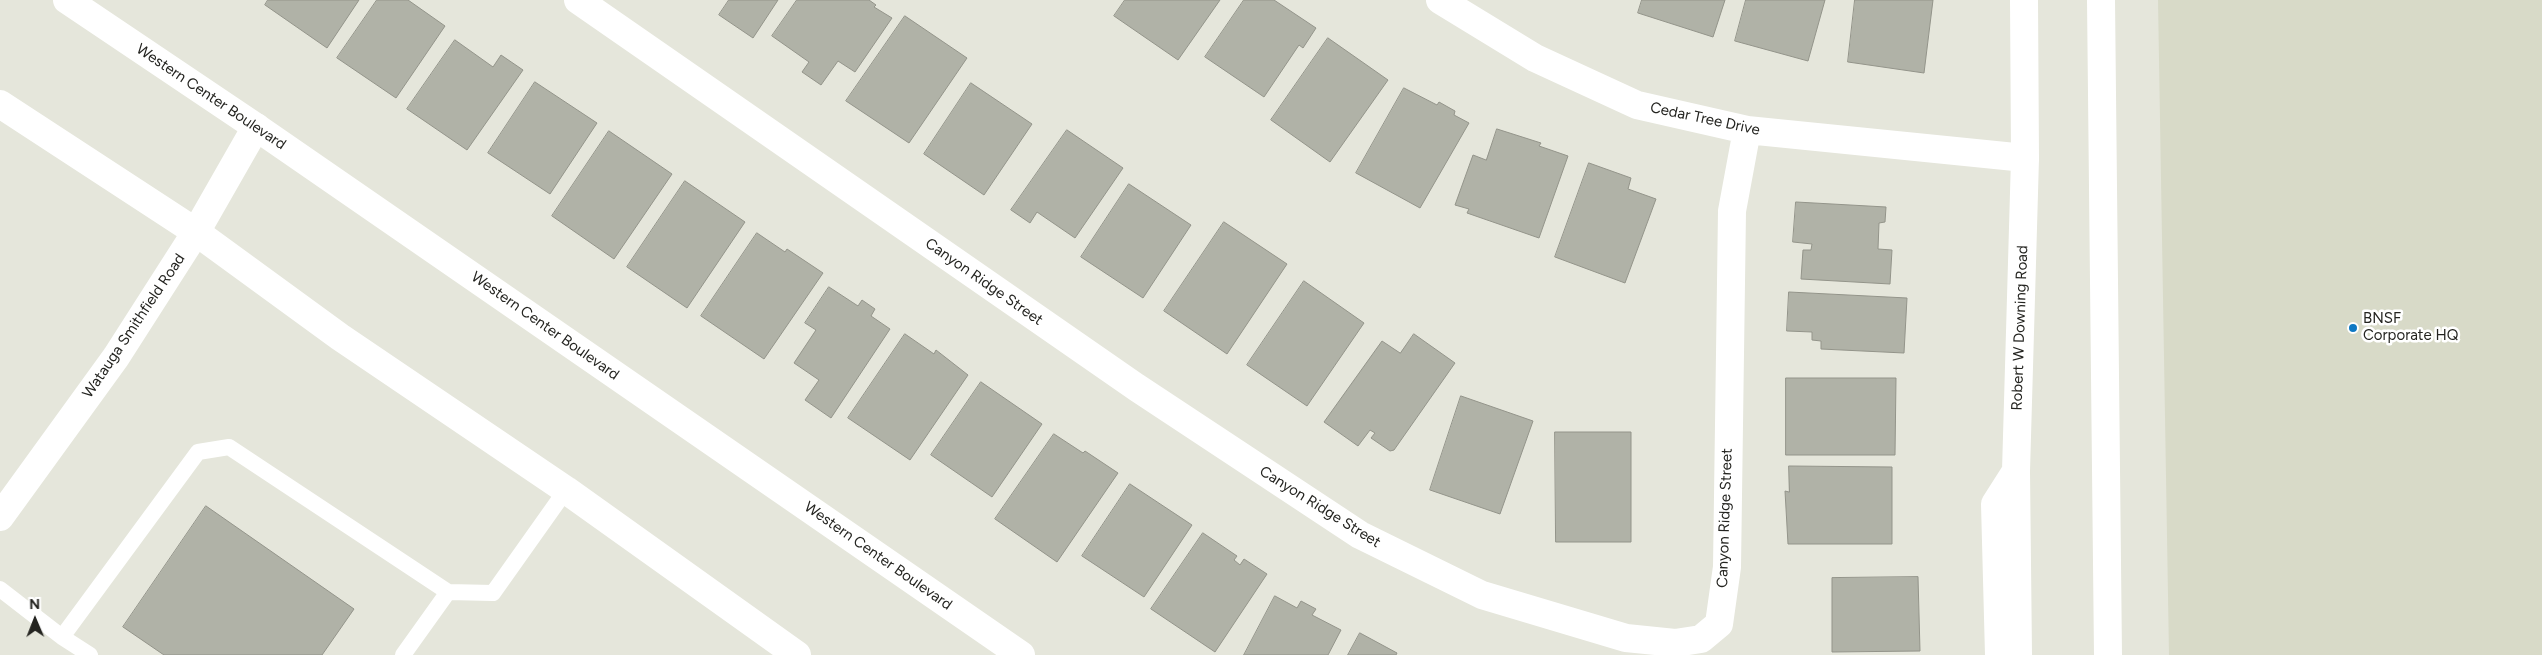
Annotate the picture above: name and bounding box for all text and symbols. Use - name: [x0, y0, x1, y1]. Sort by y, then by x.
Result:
- street label: Western Center Boulevard: [133, 40, 289, 154]
- street label: Cedar Tree Drive: [1649, 99, 1761, 139]
- street label: Canyon Ridge Street: [922, 235, 1046, 329]
- street label: Robert W Downing Road: [2008, 245, 2032, 411]
- street label: Watauga Smithfield Road: [79, 250, 189, 402]
- street label: Western Center Boulevard: [468, 268, 622, 384]
- place label: BNSF Corporate HQ: [2363, 310, 2458, 345]
- marker: BNSF Corporate HQ: [2347, 322, 2359, 334]
- street label: Canyon Ridge Street: [1714, 448, 1736, 588]
- street label: Canyon Ridge Street: [1256, 462, 1384, 552]
- street label: Western Center Boulevard: [801, 498, 955, 614]
- north arrow: [10, 595, 60, 645]
- text: N: [29, 596, 40, 613]

